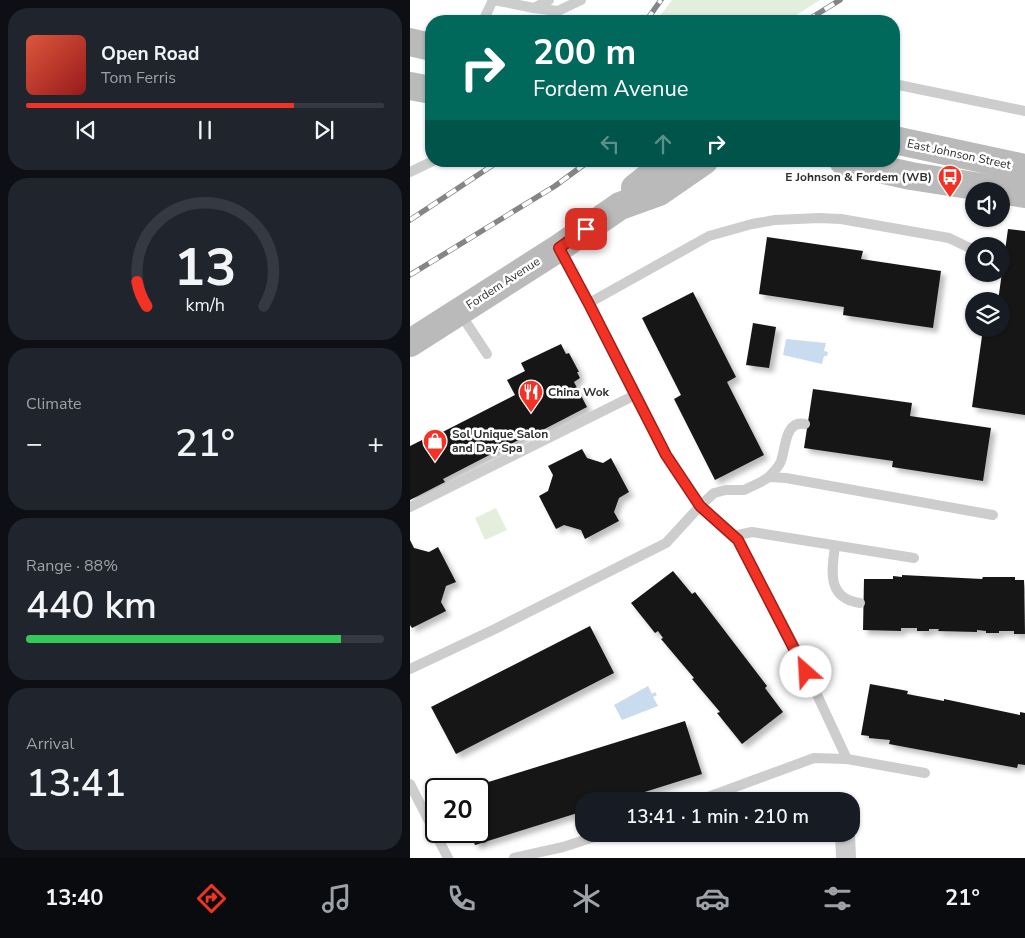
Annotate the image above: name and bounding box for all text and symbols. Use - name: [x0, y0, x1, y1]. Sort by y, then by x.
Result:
- text: 200 m: [533, 29, 636, 76]
- icon: right: [450, 35, 515, 100]
- text: Open Road: [101, 41, 199, 67]
- text: Tom Ferris: [101, 67, 176, 89]
- text: Fordem Avenue: [533, 74, 689, 104]
- icon: previous: [72, 116, 100, 144]
- icon: pause: [191, 116, 219, 144]
- icon: next: [310, 116, 338, 144]
- icon: left: [596, 130, 624, 158]
- icon: ahead: [649, 130, 677, 158]
- icon: right: [702, 130, 730, 158]
- street label: East Johnson Street: [906, 135, 1013, 173]
- bus stop icon: E Johnson & Fordem (WB): [937, 164, 963, 198]
- place label: E Johnson & Fordem (WB): [785, 169, 932, 185]
- map controls: [965, 182, 1010, 337]
- button: sound: [965, 182, 1010, 227]
- pin: [565, 208, 607, 250]
- icon: arrive: [572, 215, 600, 243]
- text: 13: [174, 232, 236, 303]
- button: search: [965, 237, 1010, 282]
- street label: Fordem Avenue: [463, 253, 543, 313]
- button: layers: [965, 292, 1010, 337]
- text: km/h: [185, 293, 225, 317]
- restaurant icon: China Wok: [518, 379, 544, 413]
- place label: China Wok: [548, 384, 610, 400]
- text: Climate: [26, 393, 81, 415]
- text: 21°: [175, 418, 235, 469]
- text: −: [26, 425, 43, 463]
- text: +: [367, 425, 384, 463]
- place label: Sol Unique Salon and Day Spa: [452, 426, 548, 456]
- shop icon: Sol Unique Salon and Day Spa: [422, 428, 448, 462]
- text: Range · 88%: [26, 555, 118, 577]
- text: 440 km: [26, 580, 157, 631]
- position arrow: [779, 645, 831, 697]
- text: Arrival: [26, 733, 74, 755]
- text: 13:41: [26, 758, 126, 809]
- speed limit sign: 20: [425, 778, 490, 843]
- text: 13:41 · 1 min · 210 m: [626, 804, 809, 830]
- icon: directions: [194, 881, 229, 916]
- icon: music: [319, 881, 354, 916]
- icon: phone: [444, 881, 479, 916]
- icon: climate: [569, 881, 604, 916]
- icon: car: [695, 881, 730, 916]
- icon: filters: [820, 881, 855, 916]
- text: 13:40: [45, 883, 103, 913]
- text: 21°: [945, 883, 980, 913]

